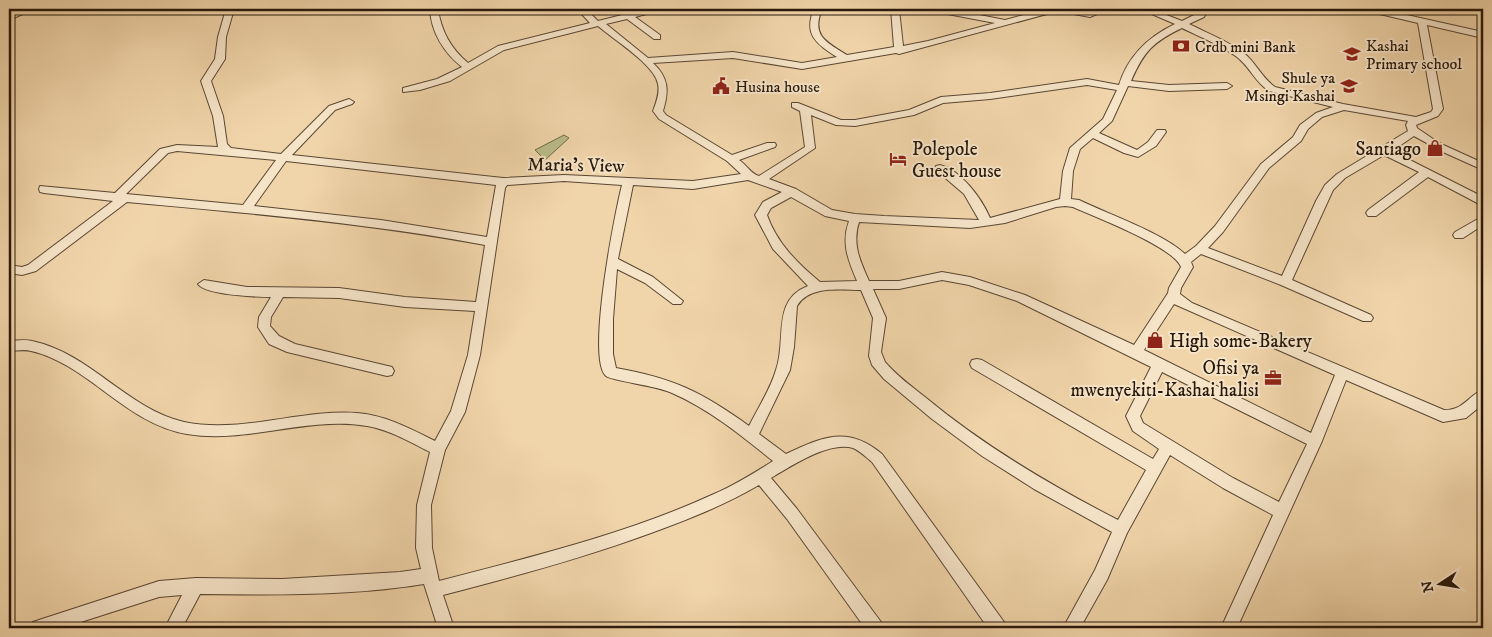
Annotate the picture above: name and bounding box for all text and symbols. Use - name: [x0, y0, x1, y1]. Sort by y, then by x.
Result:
- bank icon: Crdb mini Bank: [1171, 36, 1191, 56]
- place label: Kashai Primary school: [1366, 36, 1462, 74]
- place label: Crdb mini Bank: [1195, 37, 1296, 57]
- school or university icon: Kashai Primary school: [1342, 44, 1362, 64]
- place label: Shule ya Msingi Kashai: [1245, 68, 1335, 106]
- public building icon: Husina house: [711, 76, 731, 96]
- school or university icon: Shule ya Msingi Kashai: [1339, 76, 1359, 96]
- place label: Husina house: [735, 77, 820, 97]
- place label: Polepole Guest house: [912, 138, 1001, 183]
- place label: Santiago: [1356, 138, 1421, 161]
- shop icon: Santiago: [1425, 138, 1445, 158]
- hotel icon: Polepole Guest house: [888, 149, 908, 169]
- street label: Maria's View: [527, 153, 625, 178]
- shop icon: High some-Bakery: [1145, 330, 1165, 350]
- place label: High some-Bakery: [1169, 330, 1313, 353]
- place label: Ofisi ya mwenyekiti-Kashai halisi: [1071, 357, 1259, 402]
- office icon: Ofisi ya mwenyekiti-Kashai halisi: [1263, 368, 1283, 388]
- north arrow: [1414, 560, 1464, 610]
- text: N: [1418, 579, 1438, 594]

